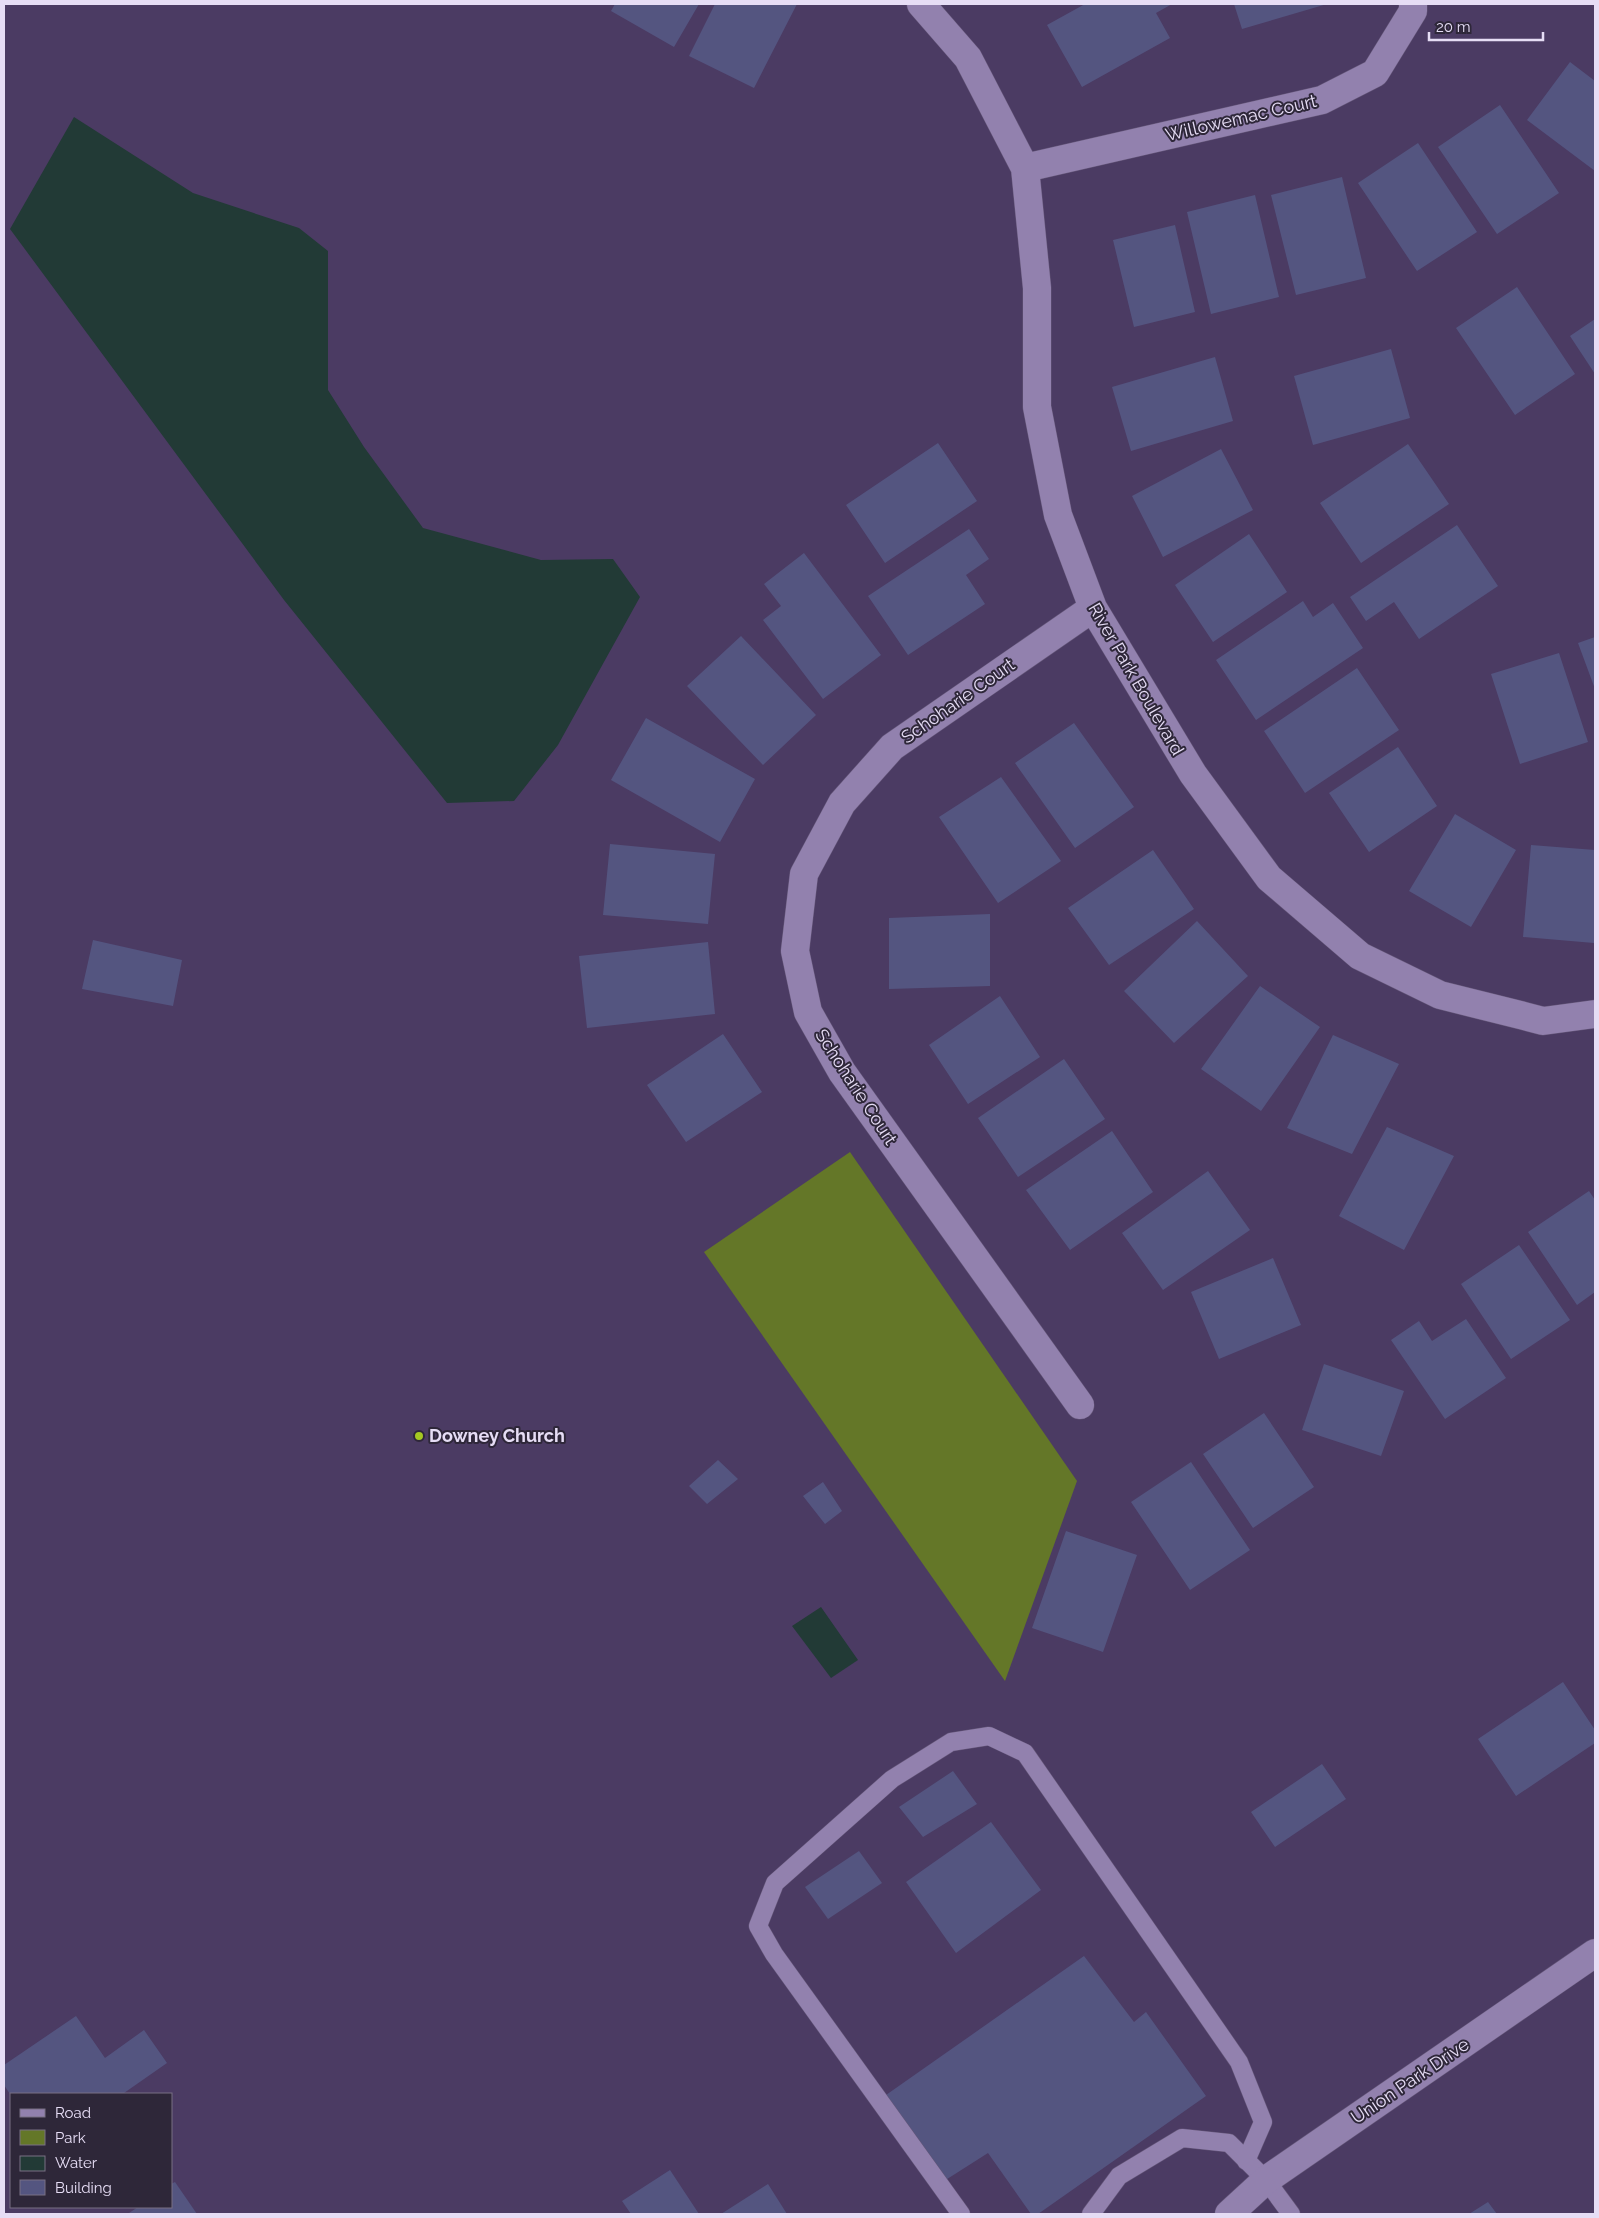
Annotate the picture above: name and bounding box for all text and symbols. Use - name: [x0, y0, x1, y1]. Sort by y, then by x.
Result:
- scale bar: [1429, 10, 1543, 42]
- text: 20 m: [1436, 18, 1471, 36]
- street label: Willowemac Court: [1163, 90, 1319, 145]
- street label: River Park Boulevard: [1084, 599, 1189, 759]
- street label: Schoharie Court: [897, 654, 1019, 748]
- street label: Schoharie Court: [811, 1025, 902, 1149]
- place label: Downey Church: [429, 1425, 565, 1446]
- marker: Downey Church: [413, 1430, 425, 1442]
- street label: Union Park Drive: [1347, 2033, 1473, 2128]
- legend: [10, 2093, 172, 2208]
- text: Road: [55, 2104, 91, 2122]
- text: Park: [55, 2129, 86, 2147]
- text: Water: [55, 2154, 98, 2172]
- text: Building: [55, 2179, 112, 2197]

